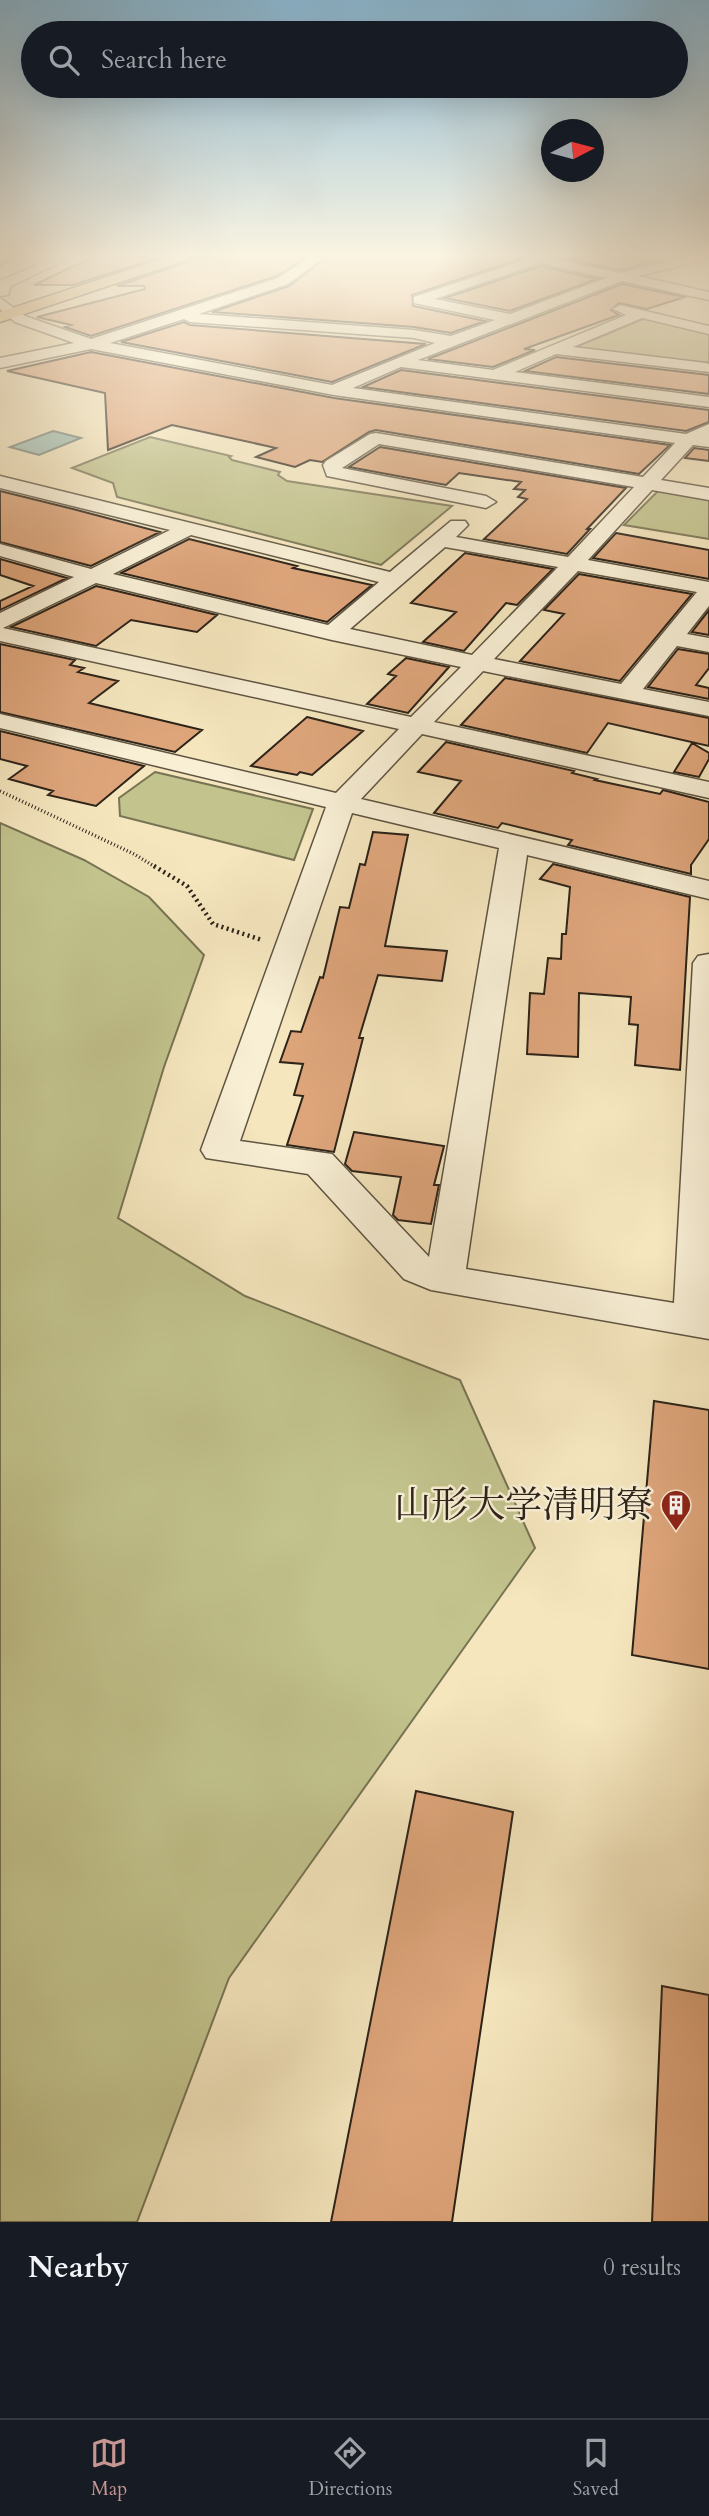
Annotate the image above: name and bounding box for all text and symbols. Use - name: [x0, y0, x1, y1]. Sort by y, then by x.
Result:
- search box: [21, 21, 688, 98]
- icon: search: [45, 41, 83, 79]
- text: Search here: [101, 42, 227, 77]
- north arrow: [541, 119, 604, 182]
- place label: 山形大学清明寮: [394, 1480, 653, 1530]
- building icon: 山形大学清明寮: [659, 1488, 693, 1532]
- text: Nearby: [28, 2247, 129, 2288]
- text: 0 results: [603, 2252, 681, 2283]
- tab: Map: [90, 2434, 128, 2502]
- tab: Directions: [309, 2434, 392, 2502]
- tab: Saved: [573, 2434, 619, 2502]

